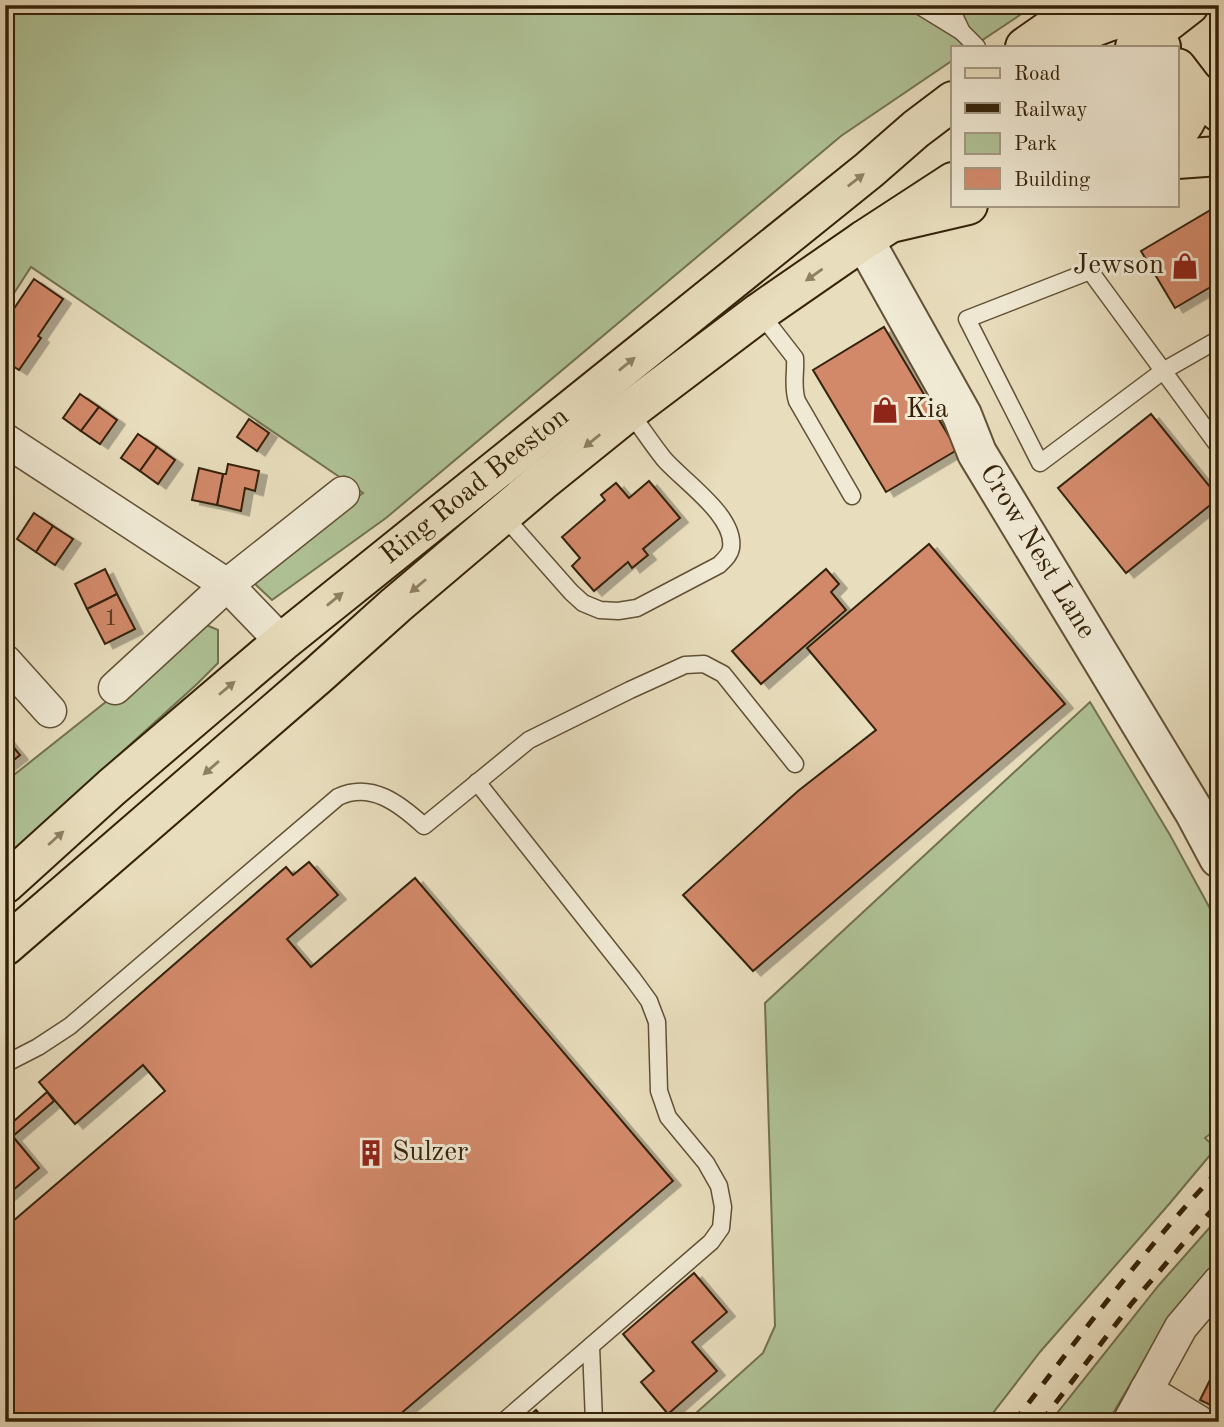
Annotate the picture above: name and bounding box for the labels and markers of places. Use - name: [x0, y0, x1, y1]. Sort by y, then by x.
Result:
- shop icon: Jewson: [1170, 251, 1200, 281]
- place label: Jewson: [1073, 252, 1164, 280]
- shop icon: Kia: [870, 395, 900, 425]
- place label: Kia: [906, 396, 949, 424]
- building icon: Sulzer: [356, 1138, 386, 1168]
- place label: Sulzer: [392, 1139, 469, 1167]

